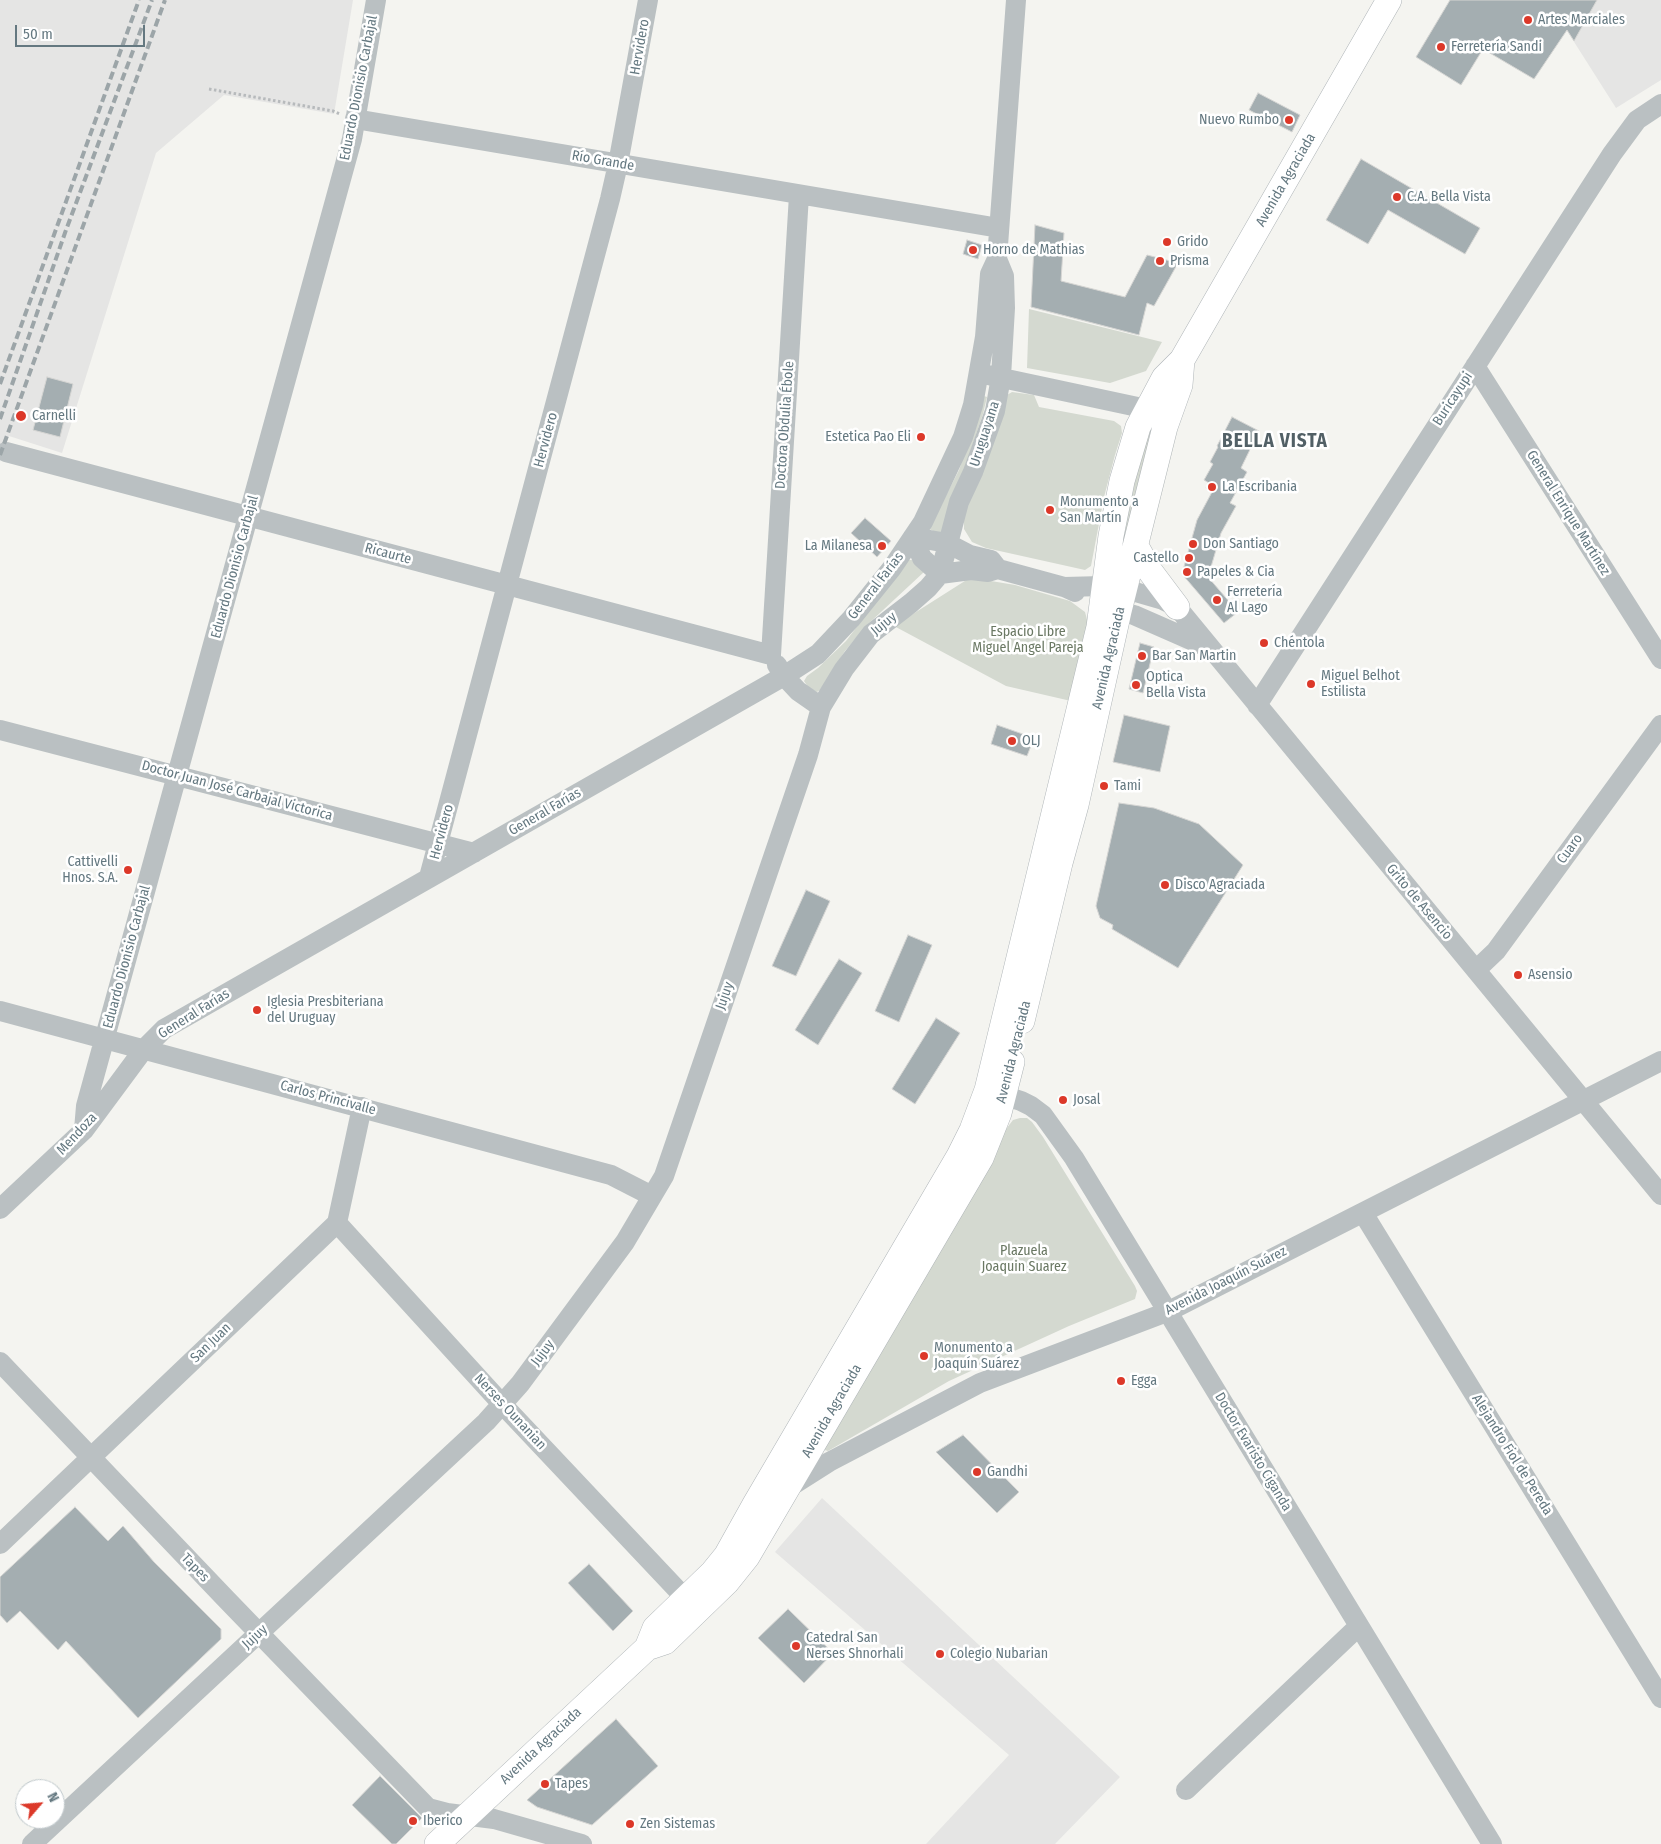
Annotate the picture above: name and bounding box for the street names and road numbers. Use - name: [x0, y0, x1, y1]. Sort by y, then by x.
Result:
- street label: Eduardo Dionisio Carbajal: [337, 14, 381, 162]
- street label: Hervidero: [627, 18, 653, 76]
- street label: Avenida Agraciada: [1252, 130, 1320, 230]
- street label: Río Grande: [571, 147, 635, 175]
- street label: Doctora Obdulia Ébole: [772, 360, 798, 490]
- street label: Buricayupi: [1429, 369, 1477, 429]
- street label: Uruguayana: [967, 399, 1003, 469]
- street label: Hervidero: [531, 411, 561, 469]
- street label: General Enrique Martínez: [1523, 447, 1613, 579]
- street label: Eduardo Dionisio Carbajal: [208, 494, 262, 640]
- street label: Ricaurte: [363, 540, 413, 568]
- street label: General Farías: [845, 549, 907, 623]
- street label: Avenida Agraciada: [1089, 605, 1129, 711]
- street label: Jujuy: [868, 608, 900, 640]
- street label: Doctor Juan José Carbajal Victorica: [140, 757, 334, 825]
- street label: General Farías: [506, 785, 584, 839]
- street label: Hervidero: [427, 803, 457, 861]
- street label: Cuaro: [1554, 831, 1586, 867]
- street label: Grito de Asencio: [1382, 861, 1456, 943]
- street label: Eduardo Dionisio Carbajal: [100, 884, 154, 1030]
- street label: Jujuy: [712, 980, 738, 1012]
- street label: General Farías: [155, 985, 233, 1043]
- street label: Avenida Agraciada: [993, 999, 1035, 1105]
- street label: Carlos Princivalle: [278, 1077, 378, 1119]
- street label: Mendoza: [53, 1110, 101, 1158]
- street label: Avenida Joaquín Suárez: [1163, 1243, 1289, 1319]
- street label: San Juan: [187, 1320, 235, 1366]
- street label: Jujuy: [528, 1337, 558, 1369]
- street label: Avenida Agraciada: [798, 1361, 866, 1461]
- street label: Nerses Ounanian: [471, 1371, 549, 1453]
- street label: Doctor Evaristo Ciganda: [1211, 1390, 1295, 1514]
- street label: Alejandro Fiol de Pereda: [1468, 1392, 1556, 1518]
- street label: Tapes: [178, 1550, 212, 1586]
- street label: Jujuy: [239, 1621, 271, 1653]
- street label: Avenida Agraciada: [497, 1704, 585, 1788]

